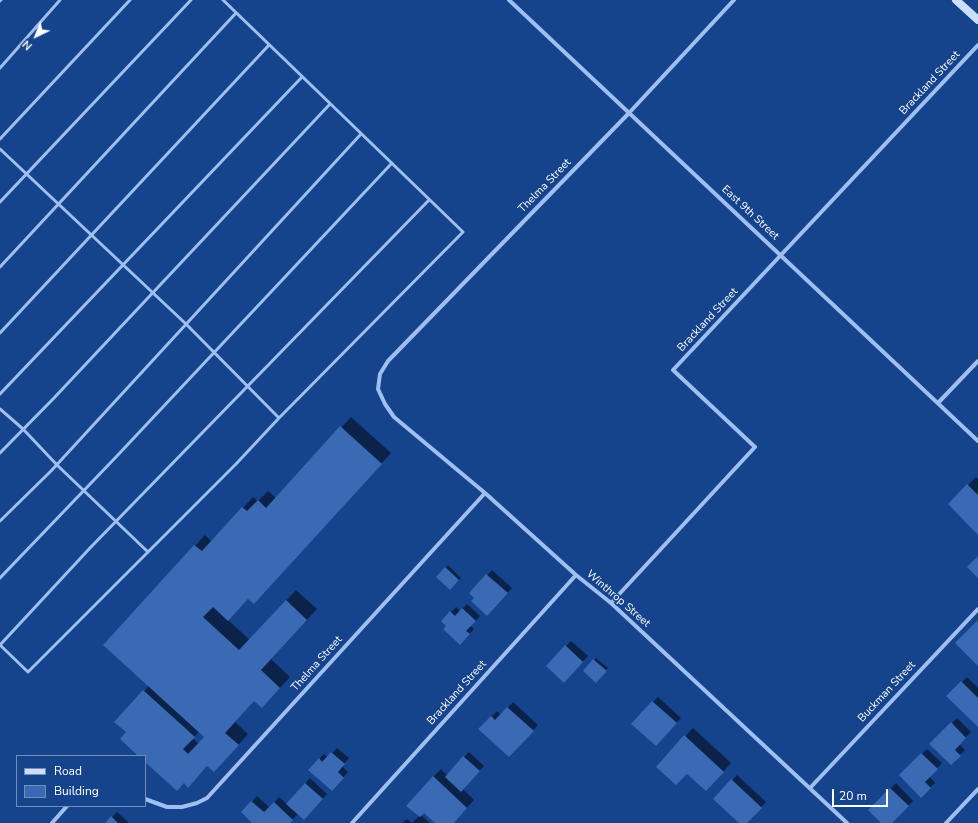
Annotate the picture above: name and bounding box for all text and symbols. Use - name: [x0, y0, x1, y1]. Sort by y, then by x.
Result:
- north arrow: [16, 16, 56, 56]
- text: N: [19, 37, 36, 53]
- street label: Brackland Street: [897, 48, 963, 118]
- street label: Thelma Street: [516, 156, 574, 216]
- street label: East 9th Street: [719, 183, 781, 243]
- street label: Brackland Street: [675, 285, 741, 355]
- street label: Winthrop Street: [583, 568, 653, 630]
- street label: Thelma Street: [289, 634, 345, 694]
- street label: Brackland Street: [425, 658, 489, 728]
- street label: Buckman Street: [855, 659, 919, 725]
- legend: [16, 755, 146, 807]
- text: Road: [54, 763, 82, 779]
- scale bar: [834, 781, 890, 807]
- text: Building: [54, 783, 99, 799]
- text: 20 m: [839, 788, 867, 804]

